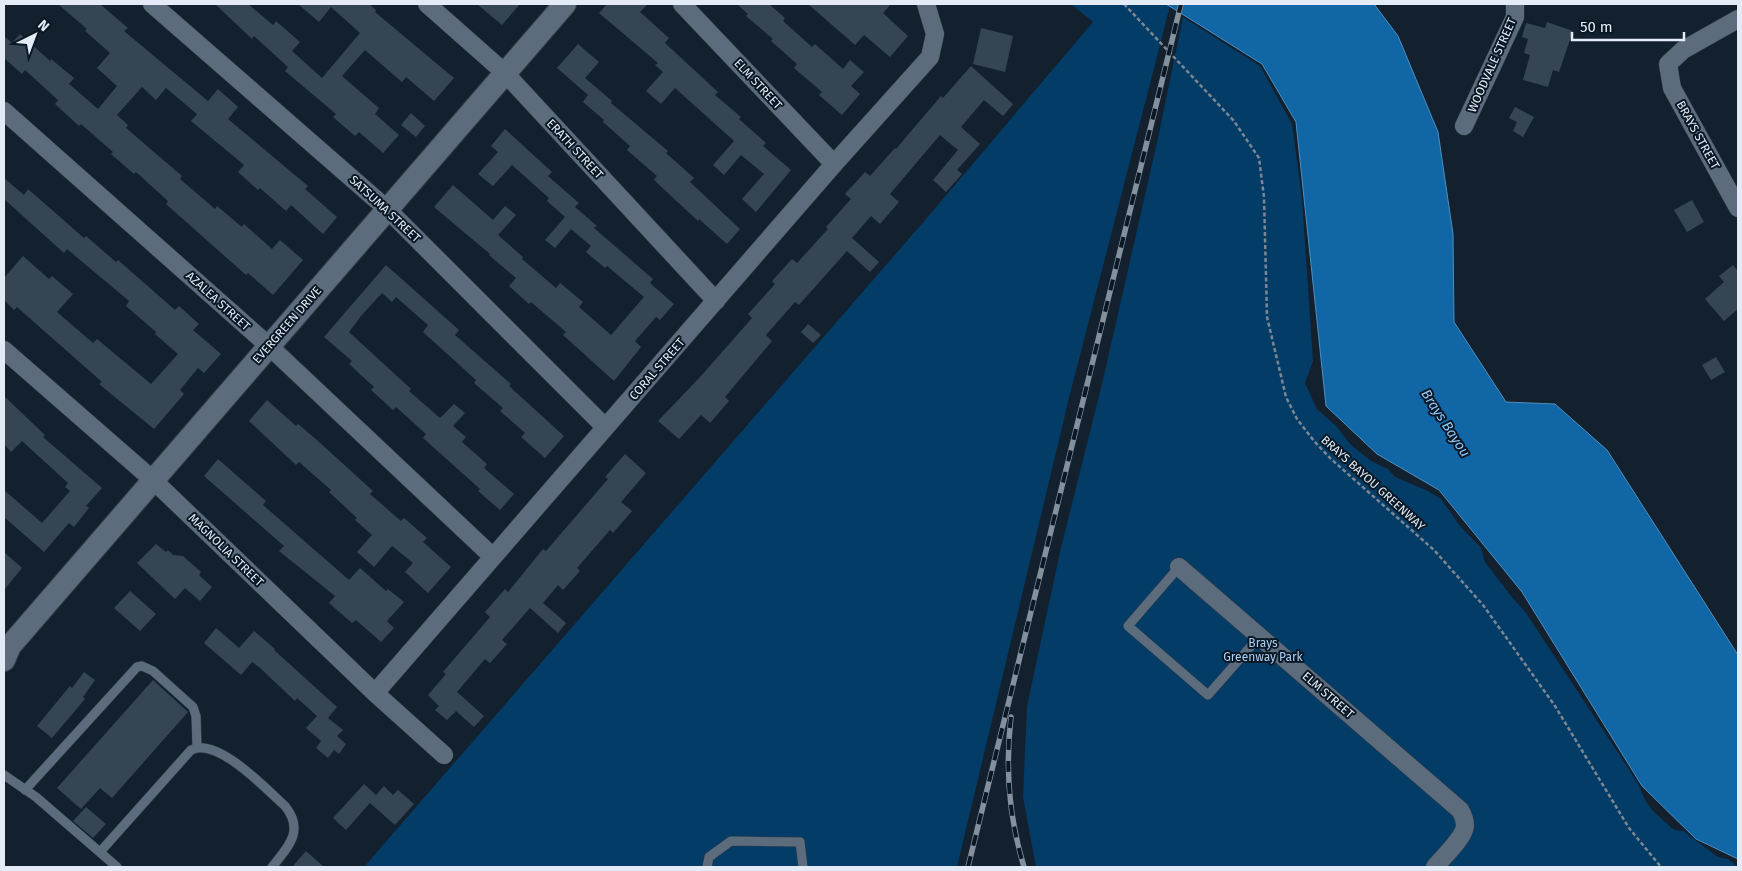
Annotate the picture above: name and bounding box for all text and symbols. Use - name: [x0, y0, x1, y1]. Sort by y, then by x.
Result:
- north arrow: [10, 10, 60, 60]
- scale bar: [1572, 10, 1684, 42]
- street label: WOODVALE STREET: [1465, 15, 1519, 114]
- text: N: [34, 16, 53, 35]
- text: 50 m: [1580, 18, 1613, 36]
- street label: ELM STREET: [731, 56, 785, 113]
- street label: BRAYS STREET: [1674, 98, 1723, 172]
- street label: ERATH STREET: [544, 116, 607, 182]
- street label: SATSUMA STREET: [347, 173, 424, 246]
- street label: AZALEA STREET: [183, 269, 253, 334]
- street label: EVERGREEN DRIVE: [250, 284, 324, 366]
- street label: CORAL STREET: [626, 335, 688, 403]
- water label: Brays Bayou: [1417, 386, 1474, 460]
- street label: BRAYS BAYOU GREENWAY: [1318, 433, 1428, 534]
- street label: MAGNOLIA STREET: [186, 511, 267, 590]
- park label: Brays Greenway Park: [1223, 636, 1304, 664]
- street label: ELM STREET: [1299, 669, 1357, 722]

